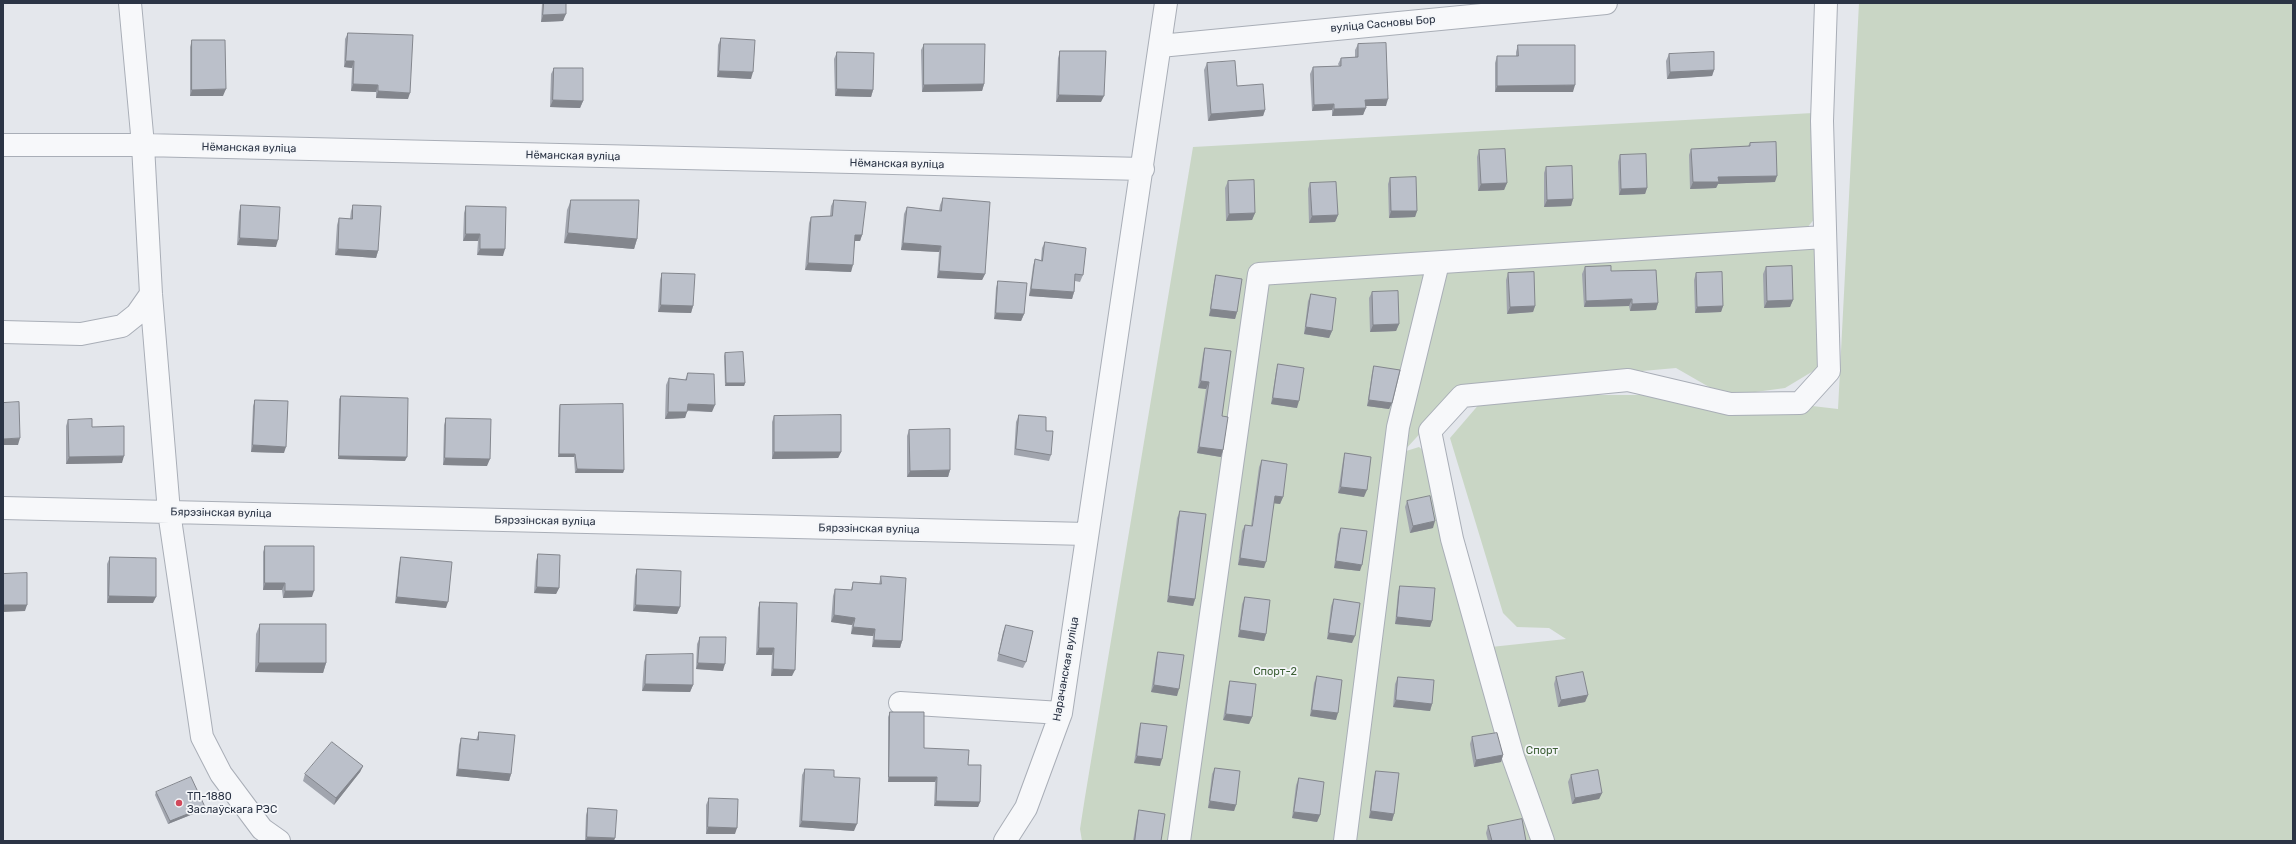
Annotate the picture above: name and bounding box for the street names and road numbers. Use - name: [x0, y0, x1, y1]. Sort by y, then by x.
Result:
- street label: вуліца Сасновы Бор: [1330, 13, 1436, 35]
- street label: Нёманская вуліца: [201, 141, 297, 155]
- street label: Нёманская вуліца: [525, 149, 621, 163]
- street label: Нёманская вуліца: [849, 157, 945, 171]
- street label: Бярэзінская вуліца: [170, 506, 272, 520]
- street label: Бярэзінская вуліца: [494, 514, 596, 528]
- street label: Бярэзінская вуліца: [818, 522, 920, 536]
- street label: Нарачанская вуліца: [1050, 616, 1082, 722]

